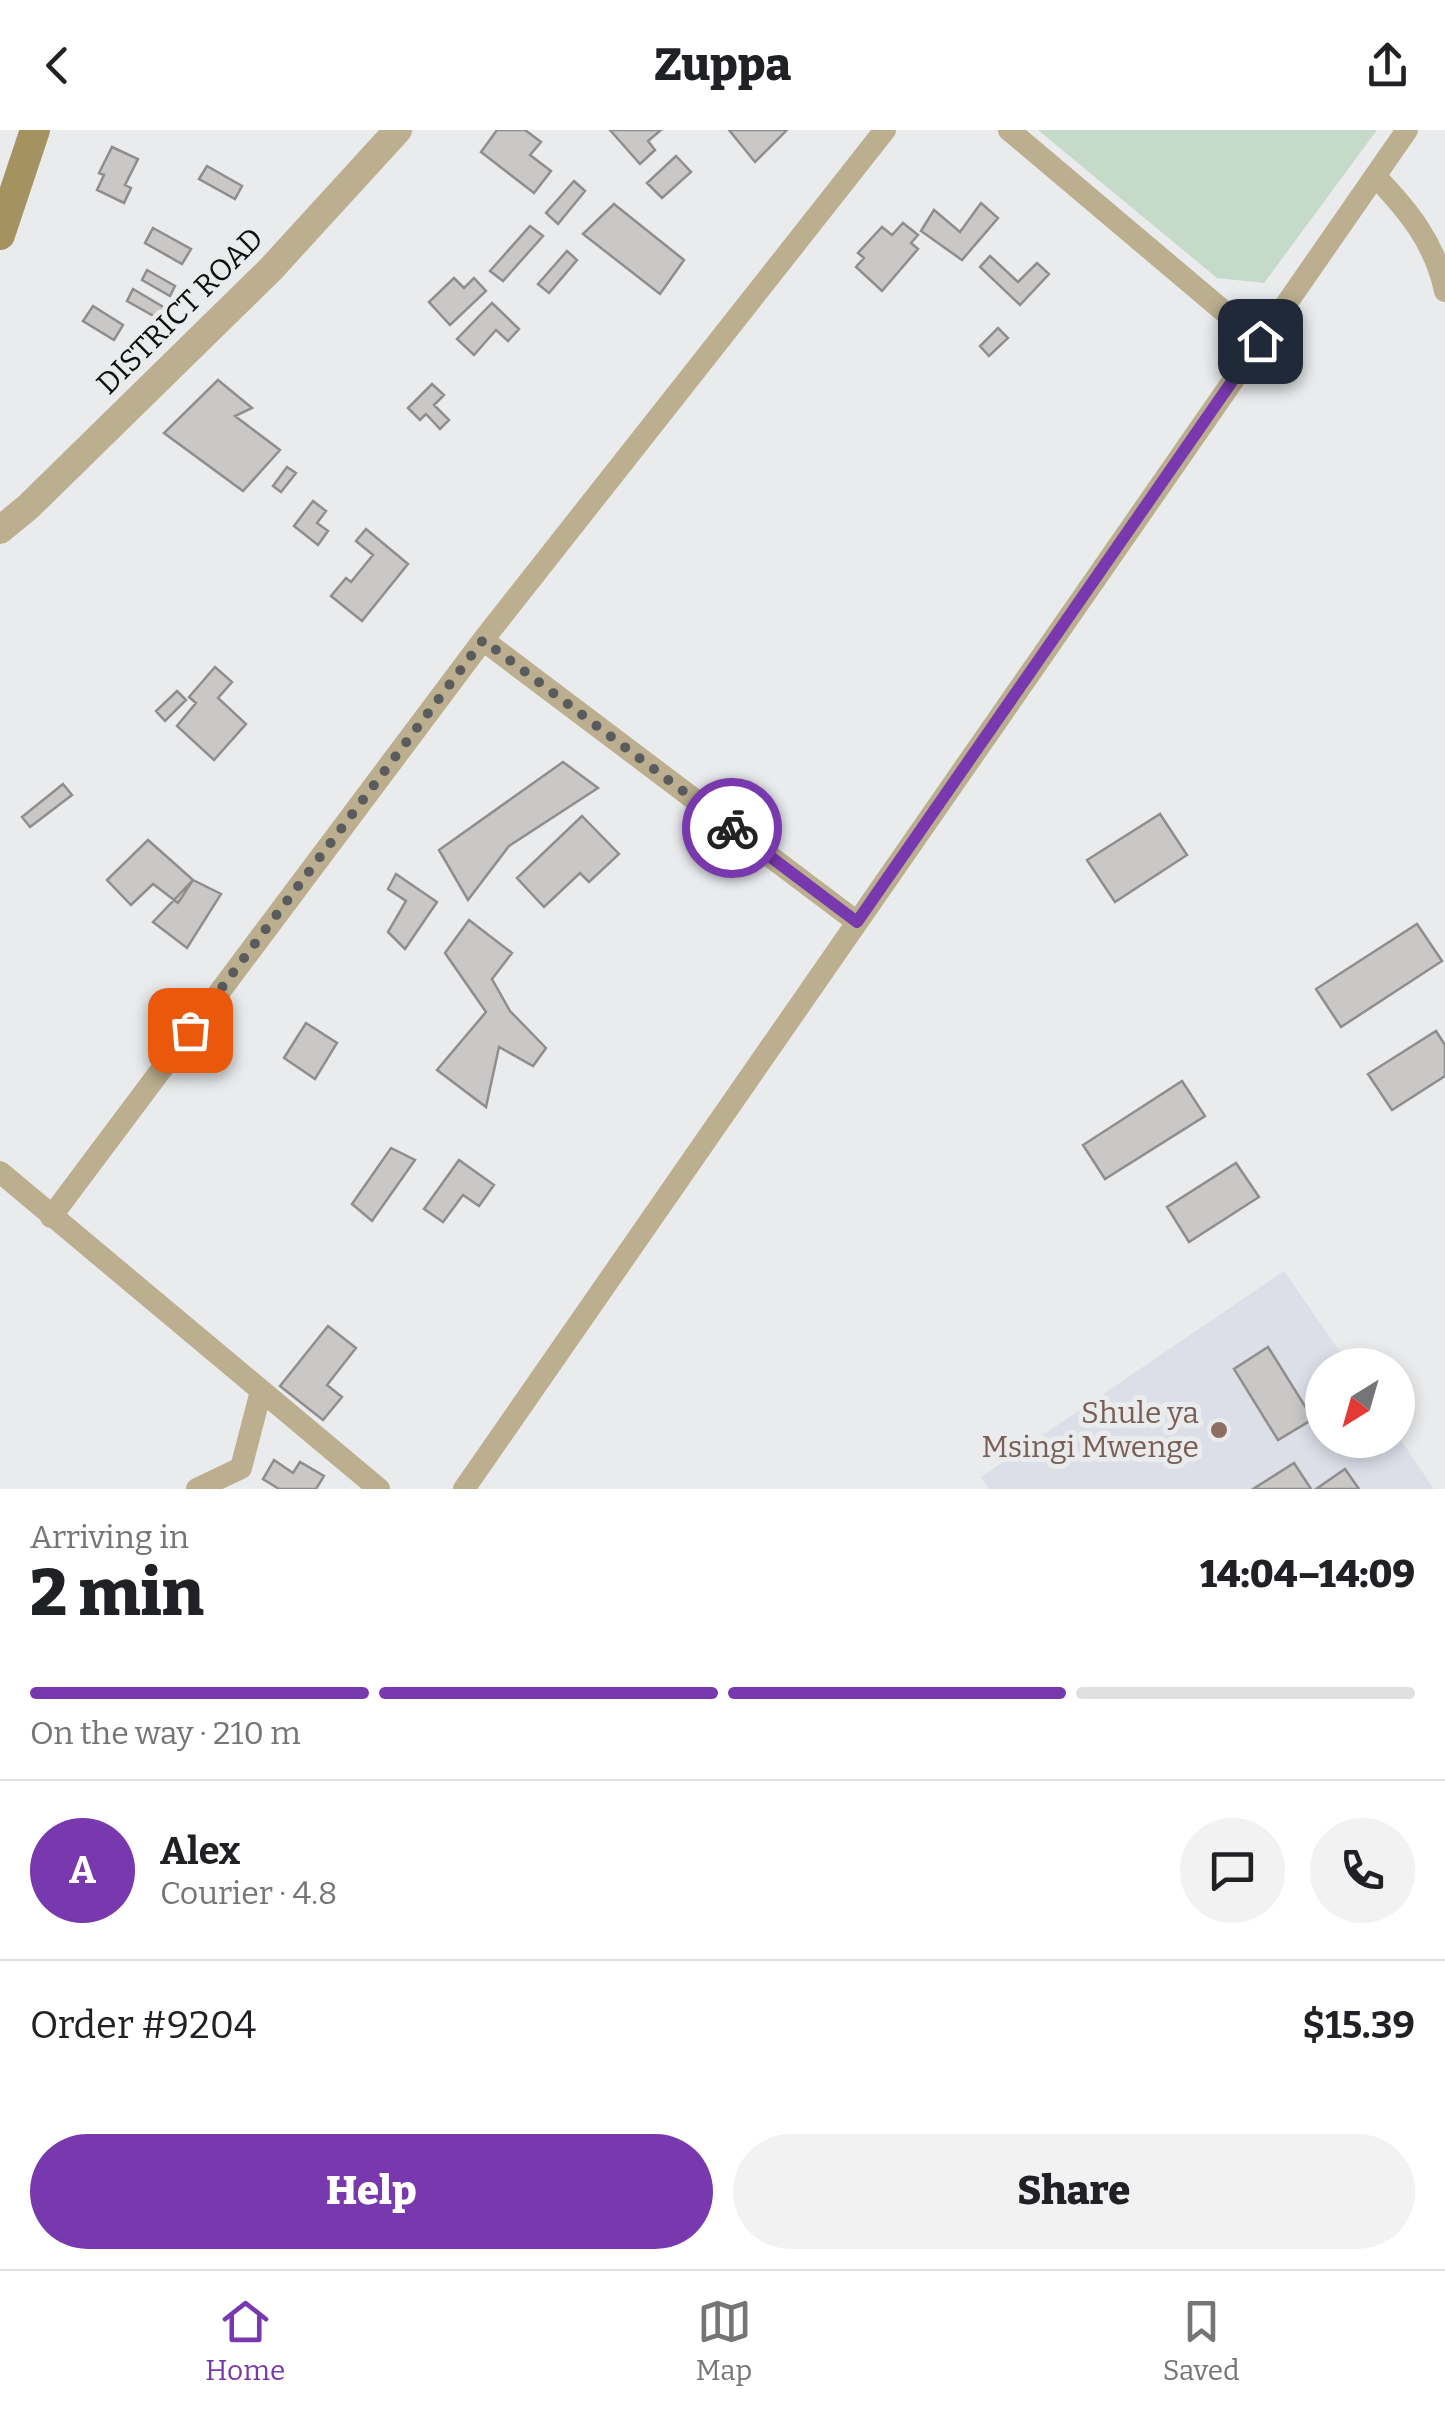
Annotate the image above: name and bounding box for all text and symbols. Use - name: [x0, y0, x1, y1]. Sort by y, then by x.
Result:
- icon: back: [30, 38, 85, 93]
- text: Zuppa: [654, 38, 791, 92]
- icon: share: [1360, 38, 1415, 93]
- street label: DISTRICT ROAD: [89, 220, 271, 402]
- pin: [1218, 299, 1303, 384]
- icon: home: [1233, 314, 1288, 369]
- courier: [682, 778, 782, 878]
- icon: bike: [705, 801, 760, 856]
- pin: [148, 988, 233, 1073]
- icon: bag: [163, 1003, 218, 1058]
- north arrow: [1305, 1348, 1415, 1458]
- map controls: [1305, 1348, 1415, 1458]
- place label: Shule ya Msingi Mwenge: [982, 1395, 1199, 1465]
- marker: Shule ya Msingi Mwenge: [1208, 1419, 1230, 1441]
- text: Arriving in: [30, 1518, 189, 1556]
- text: 14:04–14:09: [1200, 1551, 1415, 1597]
- text: 2 min: [30, 1554, 204, 1632]
- text: On the way · 210 m: [30, 1714, 301, 1752]
- button: chat: [1180, 1818, 1285, 1923]
- button: phone: [1310, 1818, 1415, 1923]
- text: Alex: [160, 1828, 240, 1874]
- text: A: [69, 1847, 96, 1893]
- text: Courier · 4.8: [160, 1874, 337, 1912]
- text: Order #9204: [30, 2002, 256, 2048]
- text: $15.39: [1302, 2002, 1415, 2048]
- button: Help: [30, 2134, 713, 2249]
- button: Share: [733, 2134, 1415, 2249]
- tab: Home: [205, 2294, 285, 2387]
- tab: Map: [696, 2294, 752, 2387]
- tab: Saved: [1163, 2294, 1240, 2387]

